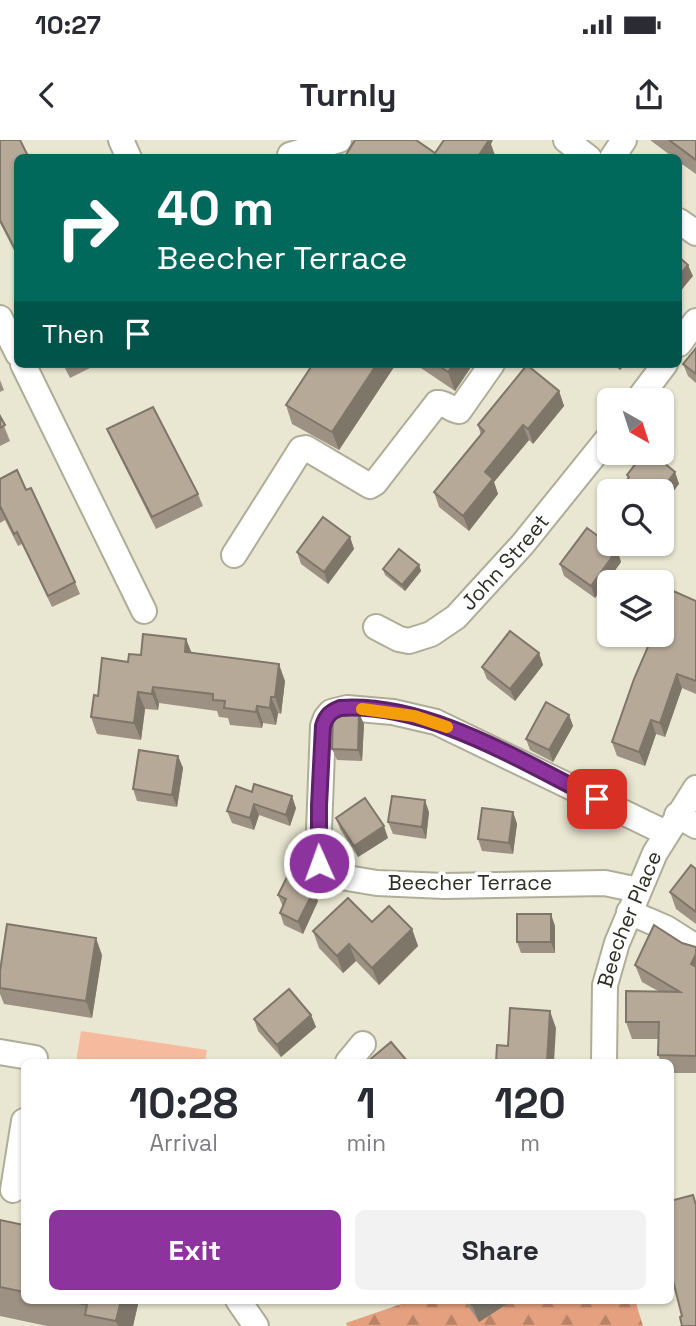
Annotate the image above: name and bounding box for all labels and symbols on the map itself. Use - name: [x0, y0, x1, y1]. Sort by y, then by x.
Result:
- north arrow: [597, 388, 674, 466]
- street label: John Street: [455, 508, 555, 616]
- pin: [567, 769, 627, 829]
- position arrow: [282, 826, 356, 900]
- street label: Beecher Place: [591, 847, 667, 991]
- street label: Beecher Terrace: [388, 869, 552, 896]

